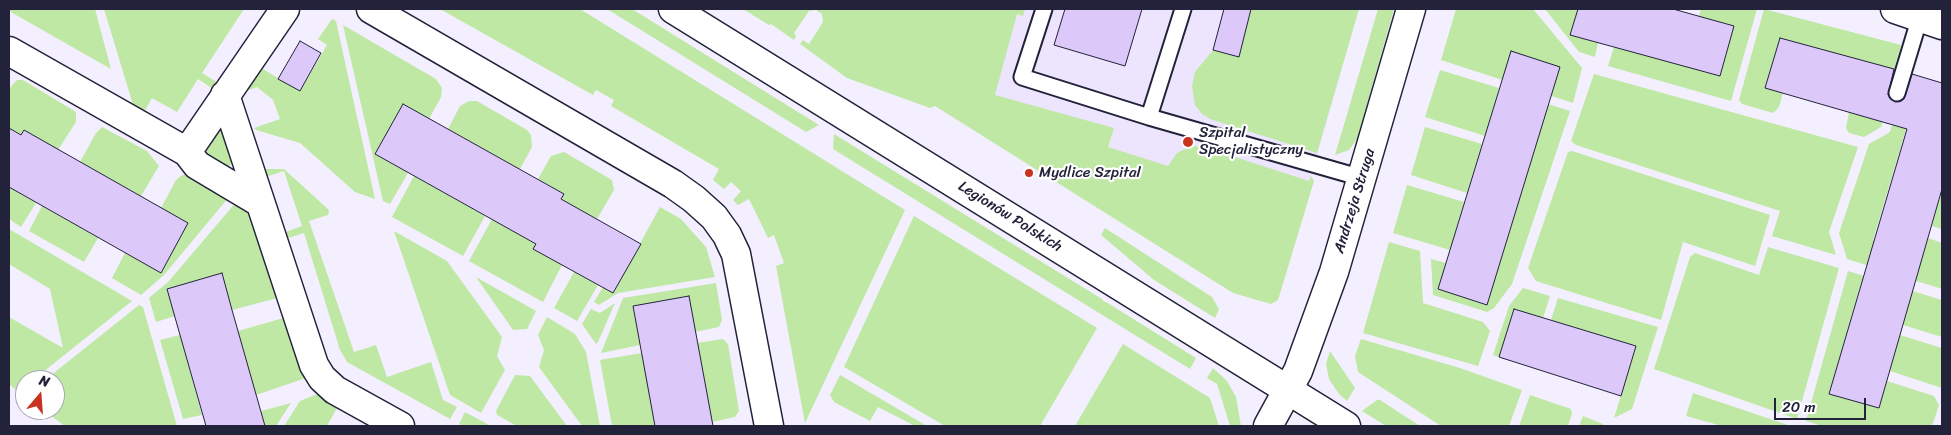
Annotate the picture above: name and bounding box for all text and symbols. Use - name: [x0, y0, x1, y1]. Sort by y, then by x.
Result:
- place label: Szpital Specjalistyczny: [1199, 124, 1303, 159]
- marker: Szpital Specjalistyczny: [1181, 135, 1195, 149]
- street label: Andrzeja Struga: [1331, 147, 1379, 255]
- place label: Mydlice Szpital: [1039, 164, 1141, 182]
- marker: Mydlice Szpital: [1023, 167, 1035, 179]
- street label: Legionów Polskich: [955, 178, 1065, 256]
- text: N: [36, 368, 53, 395]
- north arrow: [15, 370, 65, 420]
- scale bar: [1776, 388, 1868, 420]
- text: 20 m: [1782, 394, 1816, 420]

